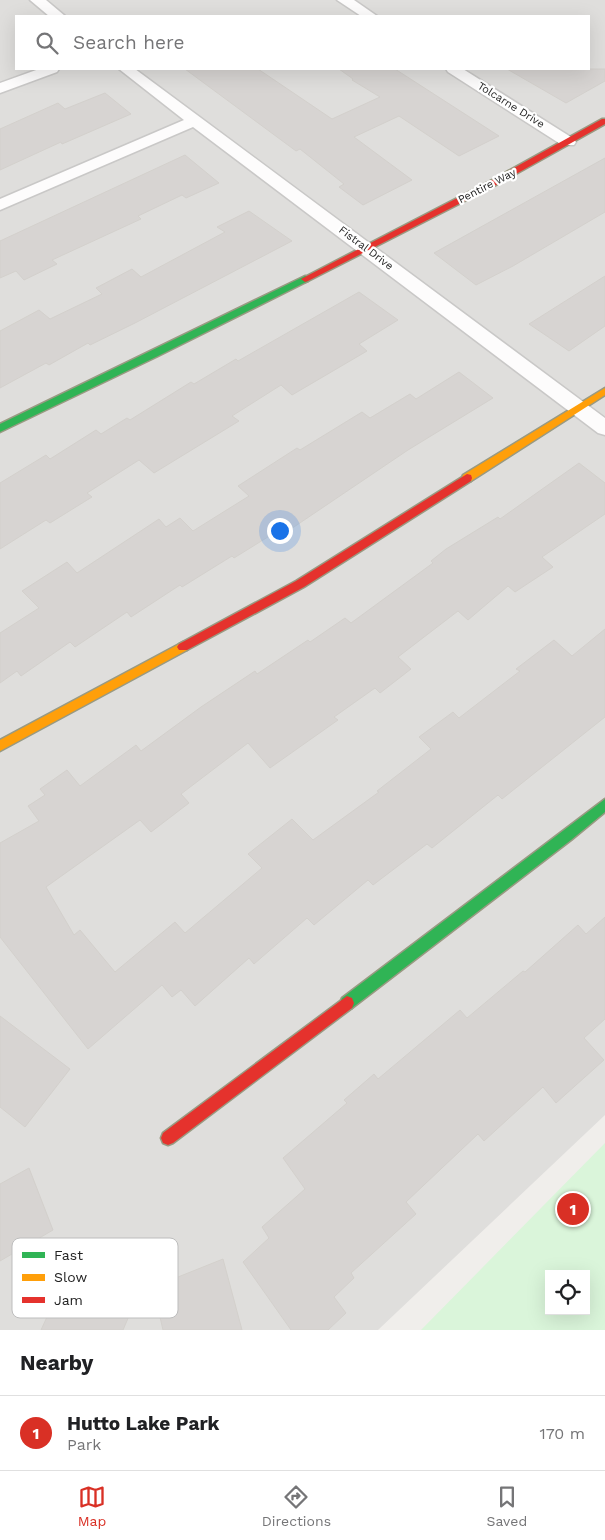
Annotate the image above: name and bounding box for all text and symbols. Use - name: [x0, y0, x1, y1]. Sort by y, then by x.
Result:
- search box: [15, 15, 590, 70]
- icon: search: [33, 29, 61, 57]
- text: Search here: [73, 31, 184, 54]
- street label: Tolcarne Drive: [475, 79, 547, 131]
- street label: Pentire Way: [456, 166, 518, 206]
- street label: Fistral Drive: [336, 223, 396, 273]
- your location: [267, 518, 293, 544]
- pin: 1: [557, 1190, 589, 1228]
- legend: [12, 1238, 178, 1318]
- text: Fast: [54, 1247, 83, 1263]
- text: Slow: [54, 1269, 87, 1285]
- map controls: [545, 1270, 590, 1315]
- button: locate: [545, 1270, 590, 1315]
- text: Jam: [54, 1292, 83, 1308]
- text: Nearby: [20, 1350, 93, 1375]
- text: Hutto Lake Park: [67, 1412, 219, 1435]
- text: 1: [33, 1424, 39, 1443]
- text: 170 m: [539, 1424, 585, 1443]
- text: Park: [67, 1435, 101, 1454]
- tab: Map: [78, 1483, 106, 1529]
- tab: Directions: [262, 1483, 331, 1529]
- tab: Saved: [487, 1483, 527, 1529]

